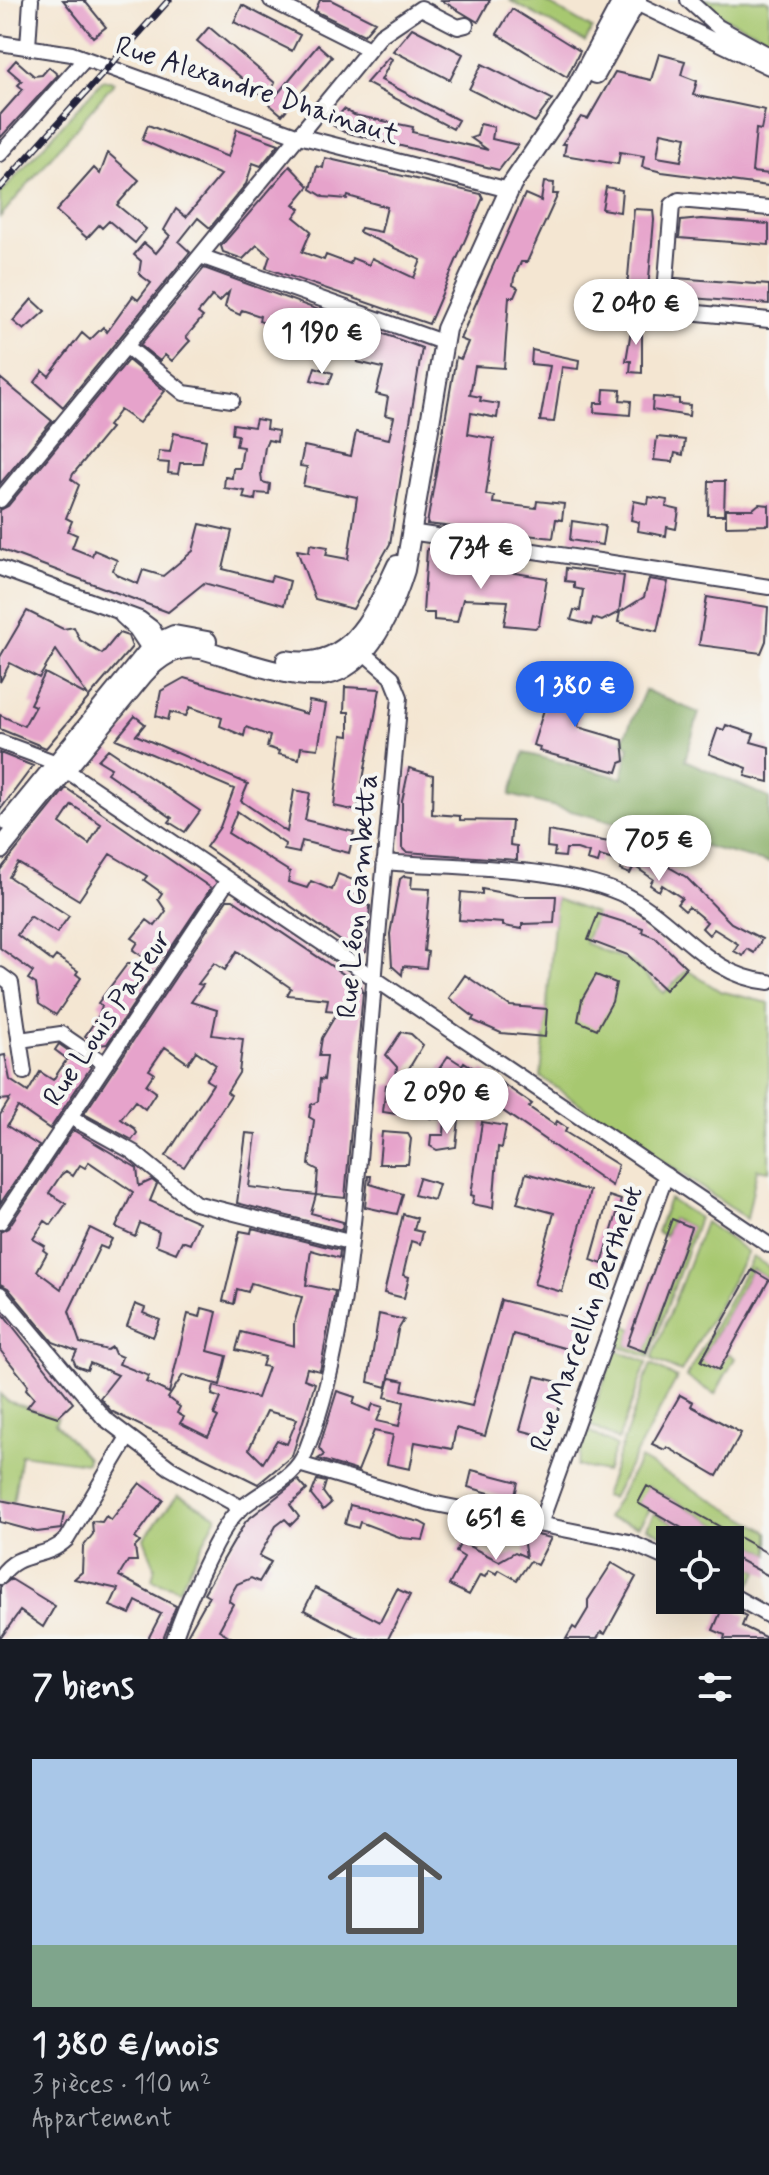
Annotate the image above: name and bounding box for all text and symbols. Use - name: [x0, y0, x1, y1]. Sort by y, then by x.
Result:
- street label: Rue Alexandre Dhainaut: [111, 28, 404, 155]
- pin: 2 040 €: [562, 279, 710, 347]
- text: 2 040 €: [592, 288, 680, 322]
- pin: 1 190 €: [248, 308, 396, 376]
- text: 1 190 €: [281, 317, 363, 351]
- pin: 734 €: [425, 523, 537, 591]
- text: 734 €: [448, 532, 514, 566]
- pin: 1 380 €: [501, 661, 649, 729]
- text: 1 380 €: [534, 670, 616, 704]
- street label: Rue Léon Gambetta: [329, 772, 388, 1020]
- pin: 705 €: [603, 815, 715, 883]
- text: 705 €: [624, 824, 694, 858]
- street label: Rue Louis Pasteur: [35, 923, 181, 1114]
- pin: 2 090 €: [373, 1068, 521, 1136]
- text: 2 090 €: [404, 1077, 490, 1111]
- street label: Rue Marcellin Berthelot: [522, 1181, 653, 1457]
- pin: 651 €: [440, 1494, 552, 1562]
- text: 651 €: [465, 1503, 527, 1537]
- map controls: [656, 1526, 744, 1614]
- button: locate: [656, 1526, 744, 1614]
- text: 7 biens: [32, 1665, 134, 1710]
- icon: filters: [693, 1665, 737, 1709]
- icon: home: [313, 1811, 457, 1955]
- text: 1 380 €/mois: [32, 2023, 219, 2068]
- text: 3 pièces · 110 m²: [32, 2068, 211, 2102]
- text: Appartement: [32, 2102, 172, 2136]

